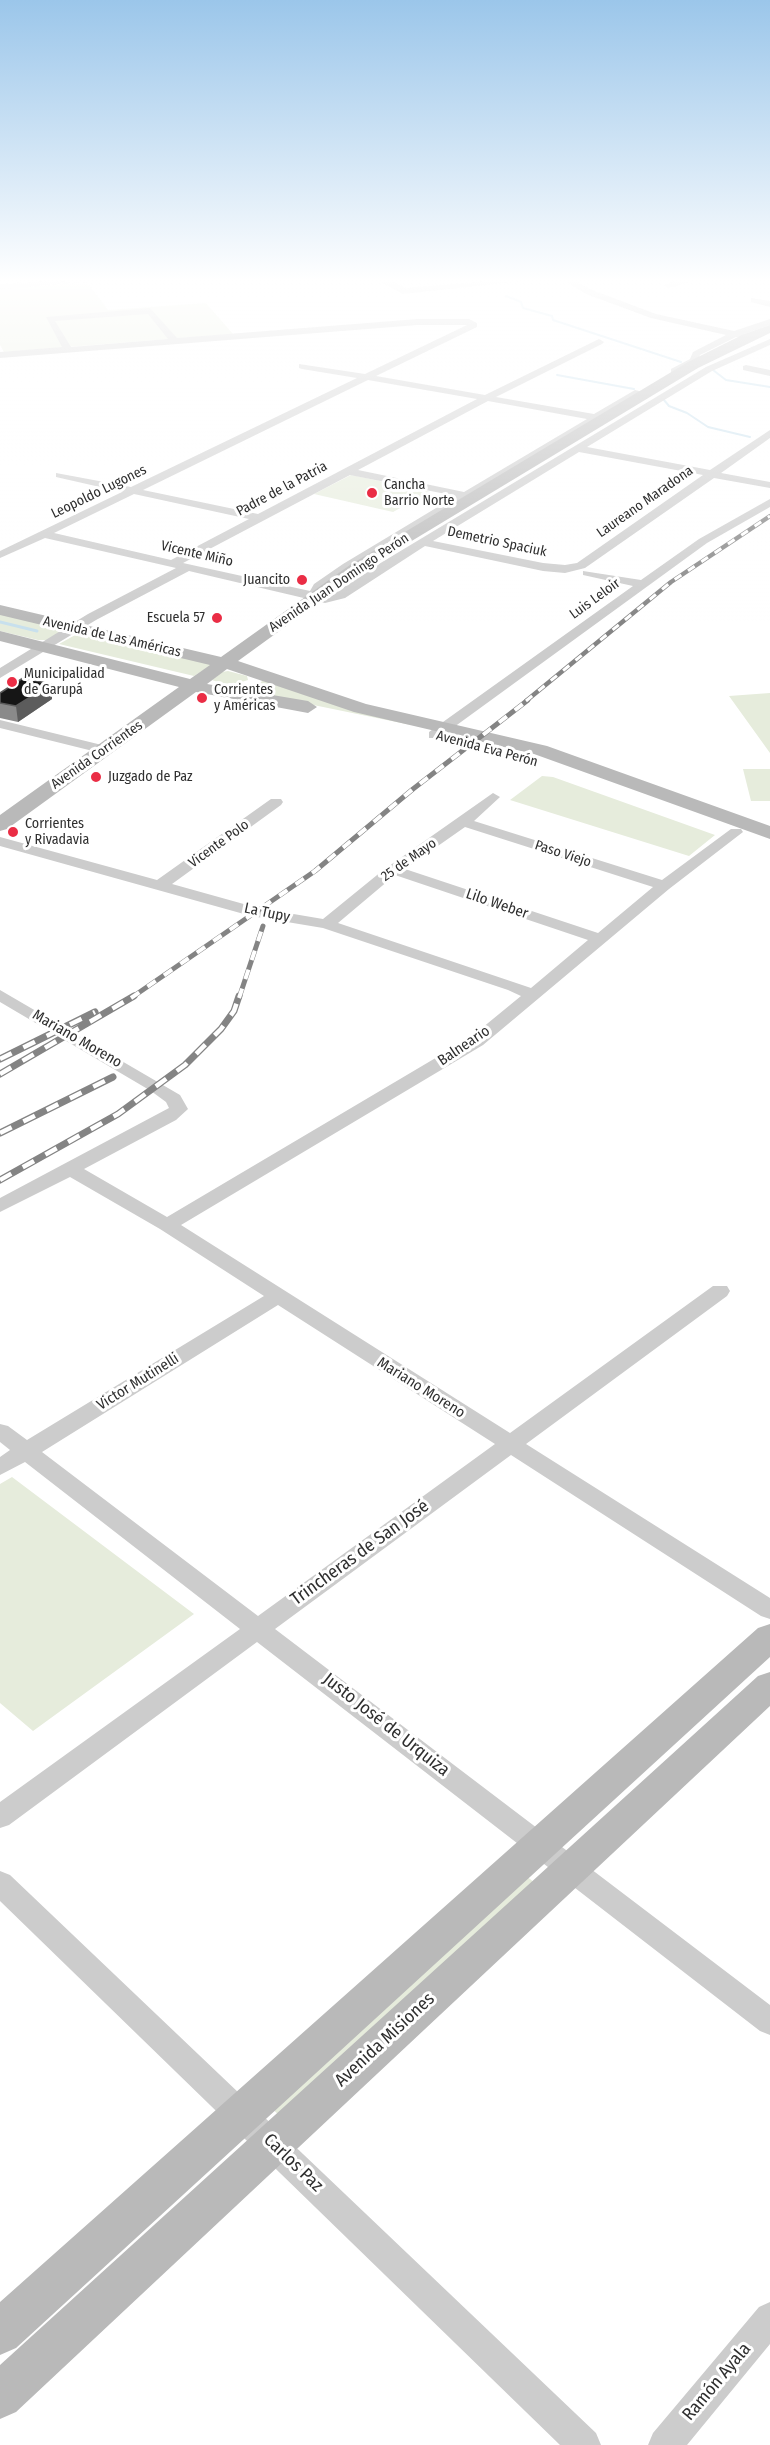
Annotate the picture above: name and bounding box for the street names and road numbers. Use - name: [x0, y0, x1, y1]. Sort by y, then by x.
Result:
- street label: Padre de la Patria: [234, 458, 330, 520]
- street label: Leopoldo Lugones: [49, 462, 149, 522]
- street label: Laureano Maradona: [594, 463, 696, 541]
- street label: Demetrio Spaciuk: [446, 523, 548, 561]
- street label: Avenida Juan Domingo Perón: [266, 530, 412, 636]
- street label: Vicente Miño: [159, 538, 235, 570]
- street label: Luis Leloir: [566, 575, 624, 623]
- street label: Avenida de Las Américas: [41, 613, 183, 661]
- street label: Avenida Corrientes: [48, 717, 146, 793]
- street label: Avenida Eva Perón: [434, 727, 540, 771]
- street label: Vicente Polo: [186, 816, 252, 872]
- street label: 25 de Mayo: [378, 835, 440, 885]
- street label: Paso Viejo: [533, 837, 593, 871]
- street label: Lilo Weber: [463, 885, 531, 923]
- street label: La Tupy: [243, 899, 291, 927]
- street label: Mariano Moreno: [29, 1006, 125, 1072]
- street label: Balneario: [435, 1022, 493, 1070]
- street label: Victor Mutinelli: [94, 1350, 182, 1414]
- street label: Mariano Moreno: [374, 1354, 468, 1422]
- street label: Trincheras de San José: [287, 1496, 433, 1610]
- street label: Justo José de Urquiza: [318, 1669, 454, 1781]
- street label: Avenida Misiones: [331, 1988, 439, 2092]
- street label: Carlos Paz: [259, 2129, 327, 2197]
- street label: Ramón Ayala: [678, 2339, 756, 2425]

